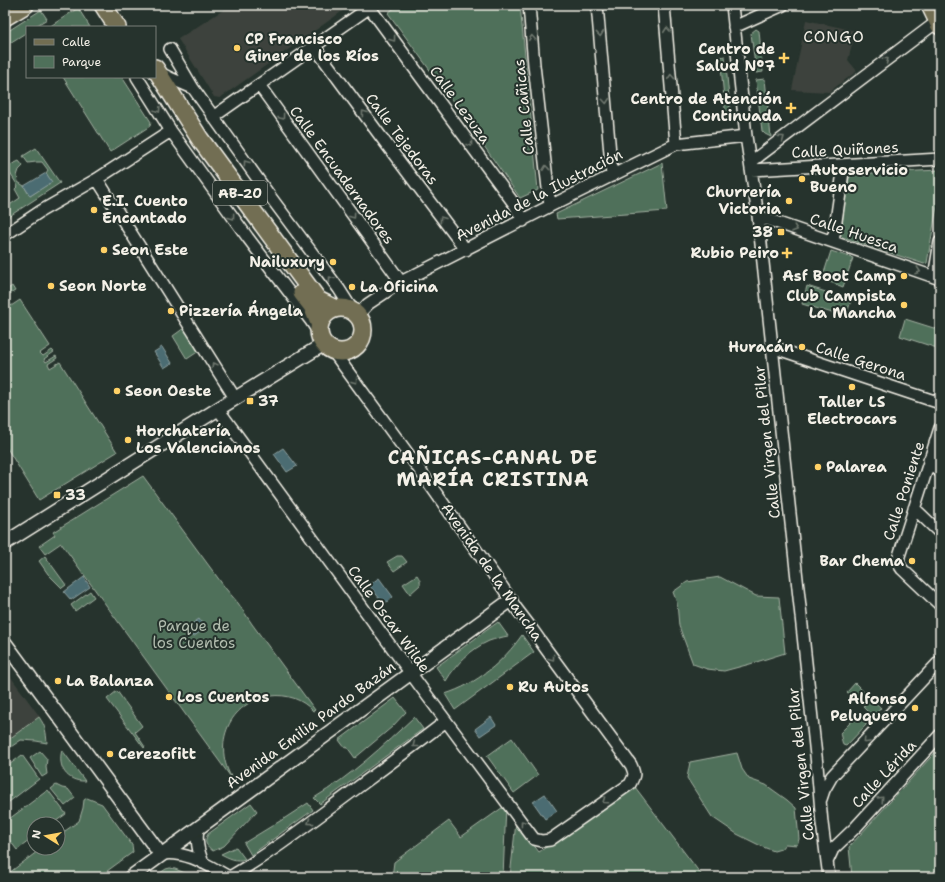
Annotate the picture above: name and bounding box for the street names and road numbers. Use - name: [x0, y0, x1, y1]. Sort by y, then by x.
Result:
- street label: Calle Cañicas: [509, 58, 539, 156]
- street label: Calle Lezuza: [425, 62, 495, 149]
- street label: Calle Tejedoras: [361, 89, 443, 189]
- street label: Calle Encuadernadores: [285, 102, 399, 248]
- street label: Calle Quiñones: [791, 137, 899, 163]
- street label: Avenida de la Ilustración: [452, 144, 626, 246]
- road number: AB-20: [213, 181, 267, 205]
- street label: Calle Huesca: [807, 209, 902, 258]
- street label: Calle Gerona: [813, 337, 909, 385]
- street label: Calle Virgen del Pilar: [749, 364, 785, 520]
- street label: Calle Poniente: [879, 439, 929, 543]
- street label: Avenida de la Mancha: [437, 499, 548, 646]
- street label: Calle Oscar Wilde: [343, 561, 435, 677]
- street label: Avenida Emilia Pardo Bazán: [222, 657, 400, 793]
- street label: Calle Virgen del Pilar: [783, 686, 819, 842]
- street label: Calle Lérida: [847, 735, 921, 812]

